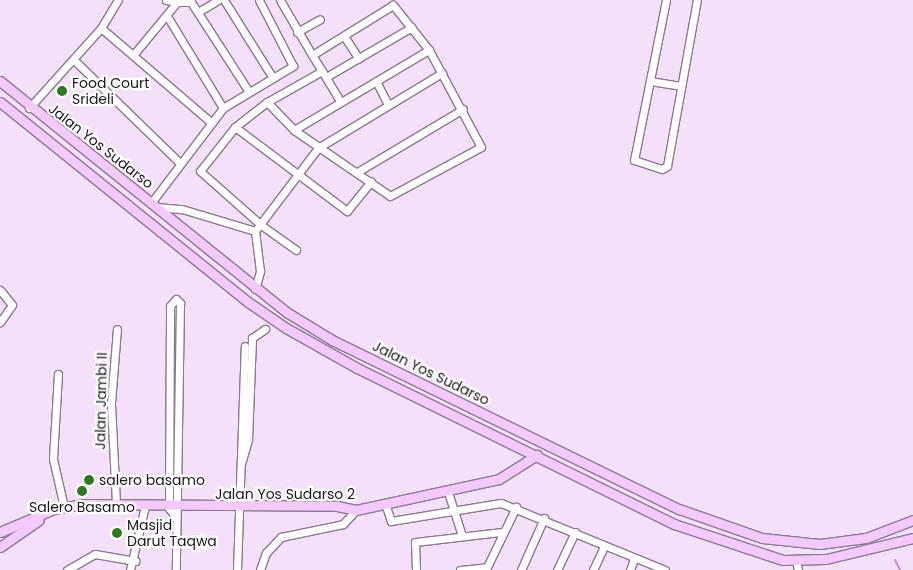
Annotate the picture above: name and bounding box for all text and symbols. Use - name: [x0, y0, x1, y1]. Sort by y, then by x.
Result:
- place label: Food Court Srideli: [72, 75, 149, 108]
- marker: Food Court Srideli: [56, 85, 68, 97]
- street label: Jalan Yos Sudarso: [45, 100, 157, 192]
- street label: Jalan Yos Sudarso: [370, 337, 492, 409]
- street label: Jalan Jambi II: [92, 352, 110, 450]
- place label: salero basamo: [99, 472, 205, 488]
- marker: salero basamo: [83, 474, 95, 486]
- marker: Salero Basamo: [76, 485, 88, 497]
- street label: Jalan Yos Sudarso 2: [215, 486, 355, 502]
- place label: Salero Basamo: [29, 499, 135, 515]
- place label: Masjid Darut Taqwa: [127, 517, 217, 550]
- marker: Masjid Darut Taqwa: [111, 527, 123, 539]

